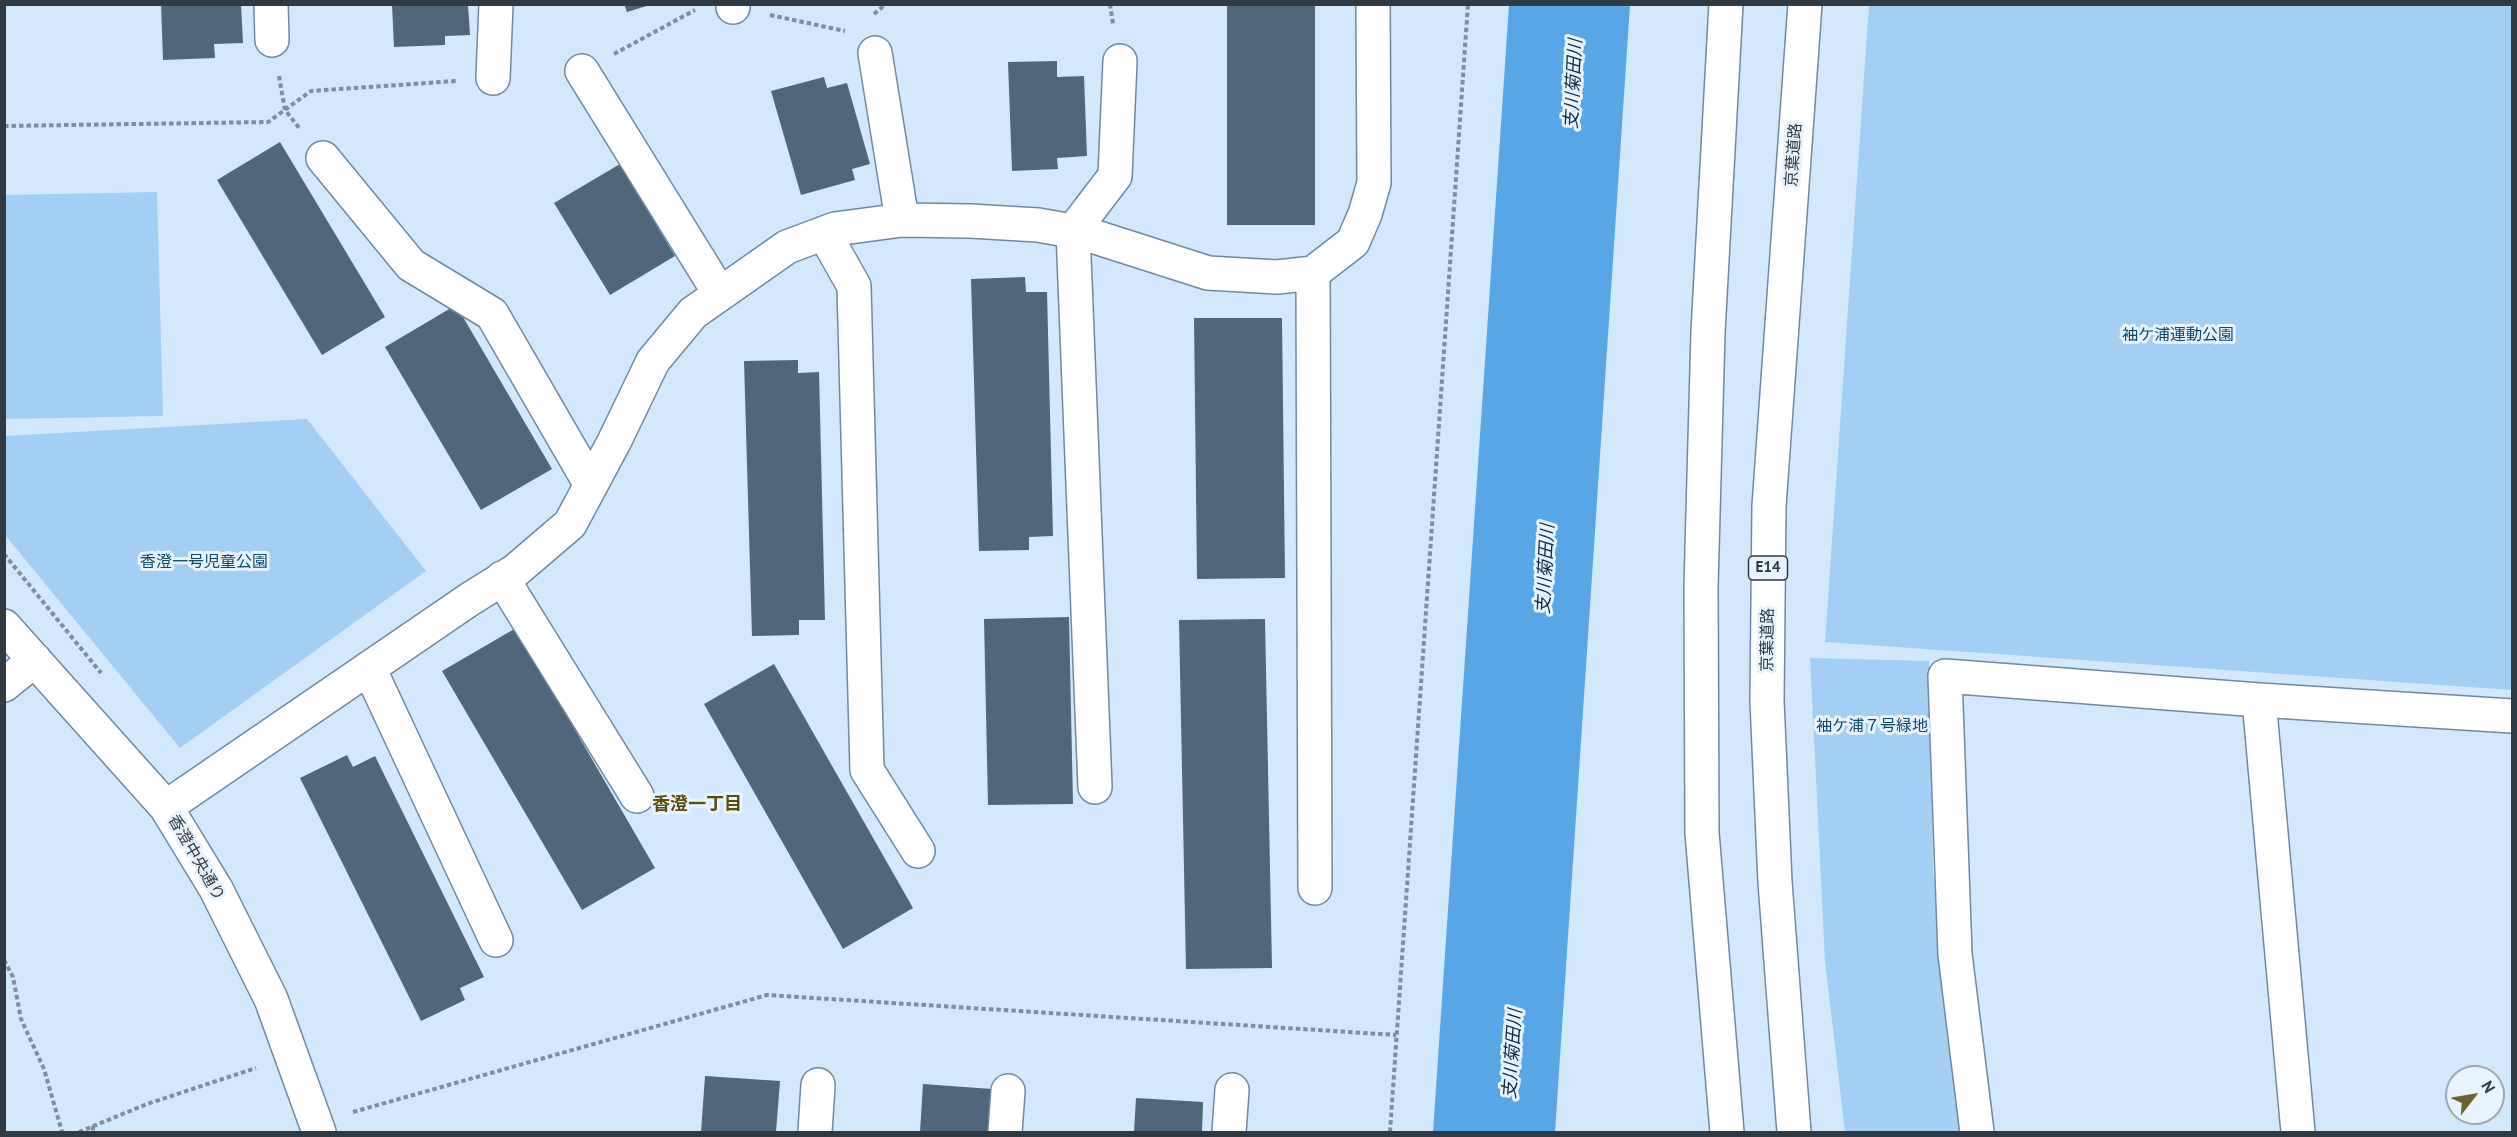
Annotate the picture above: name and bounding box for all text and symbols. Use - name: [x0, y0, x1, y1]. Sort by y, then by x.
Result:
- water label: 支川菊田川: [1561, 38, 1587, 130]
- street label: 京葉道路: [1782, 122, 1806, 188]
- park label: 袖ケ浦運動公園: [2122, 325, 2234, 345]
- water label: 支川菊田川: [1533, 523, 1559, 615]
- park label: 香澄一号児童公園: [140, 552, 268, 572]
- road number: E14: [1748, 556, 1788, 580]
- street label: 京葉道路: [1758, 608, 1778, 672]
- park label: 袖ケ浦７号緑地: [1816, 716, 1928, 736]
- district label: 香澄一丁目: [652, 794, 742, 816]
- street label: 香澄中央通り: [164, 812, 228, 904]
- water label: 支川菊田川: [1499, 1008, 1527, 1100]
- north arrow: [2445, 1065, 2505, 1125]
- text: N: [2477, 1077, 2500, 1096]

